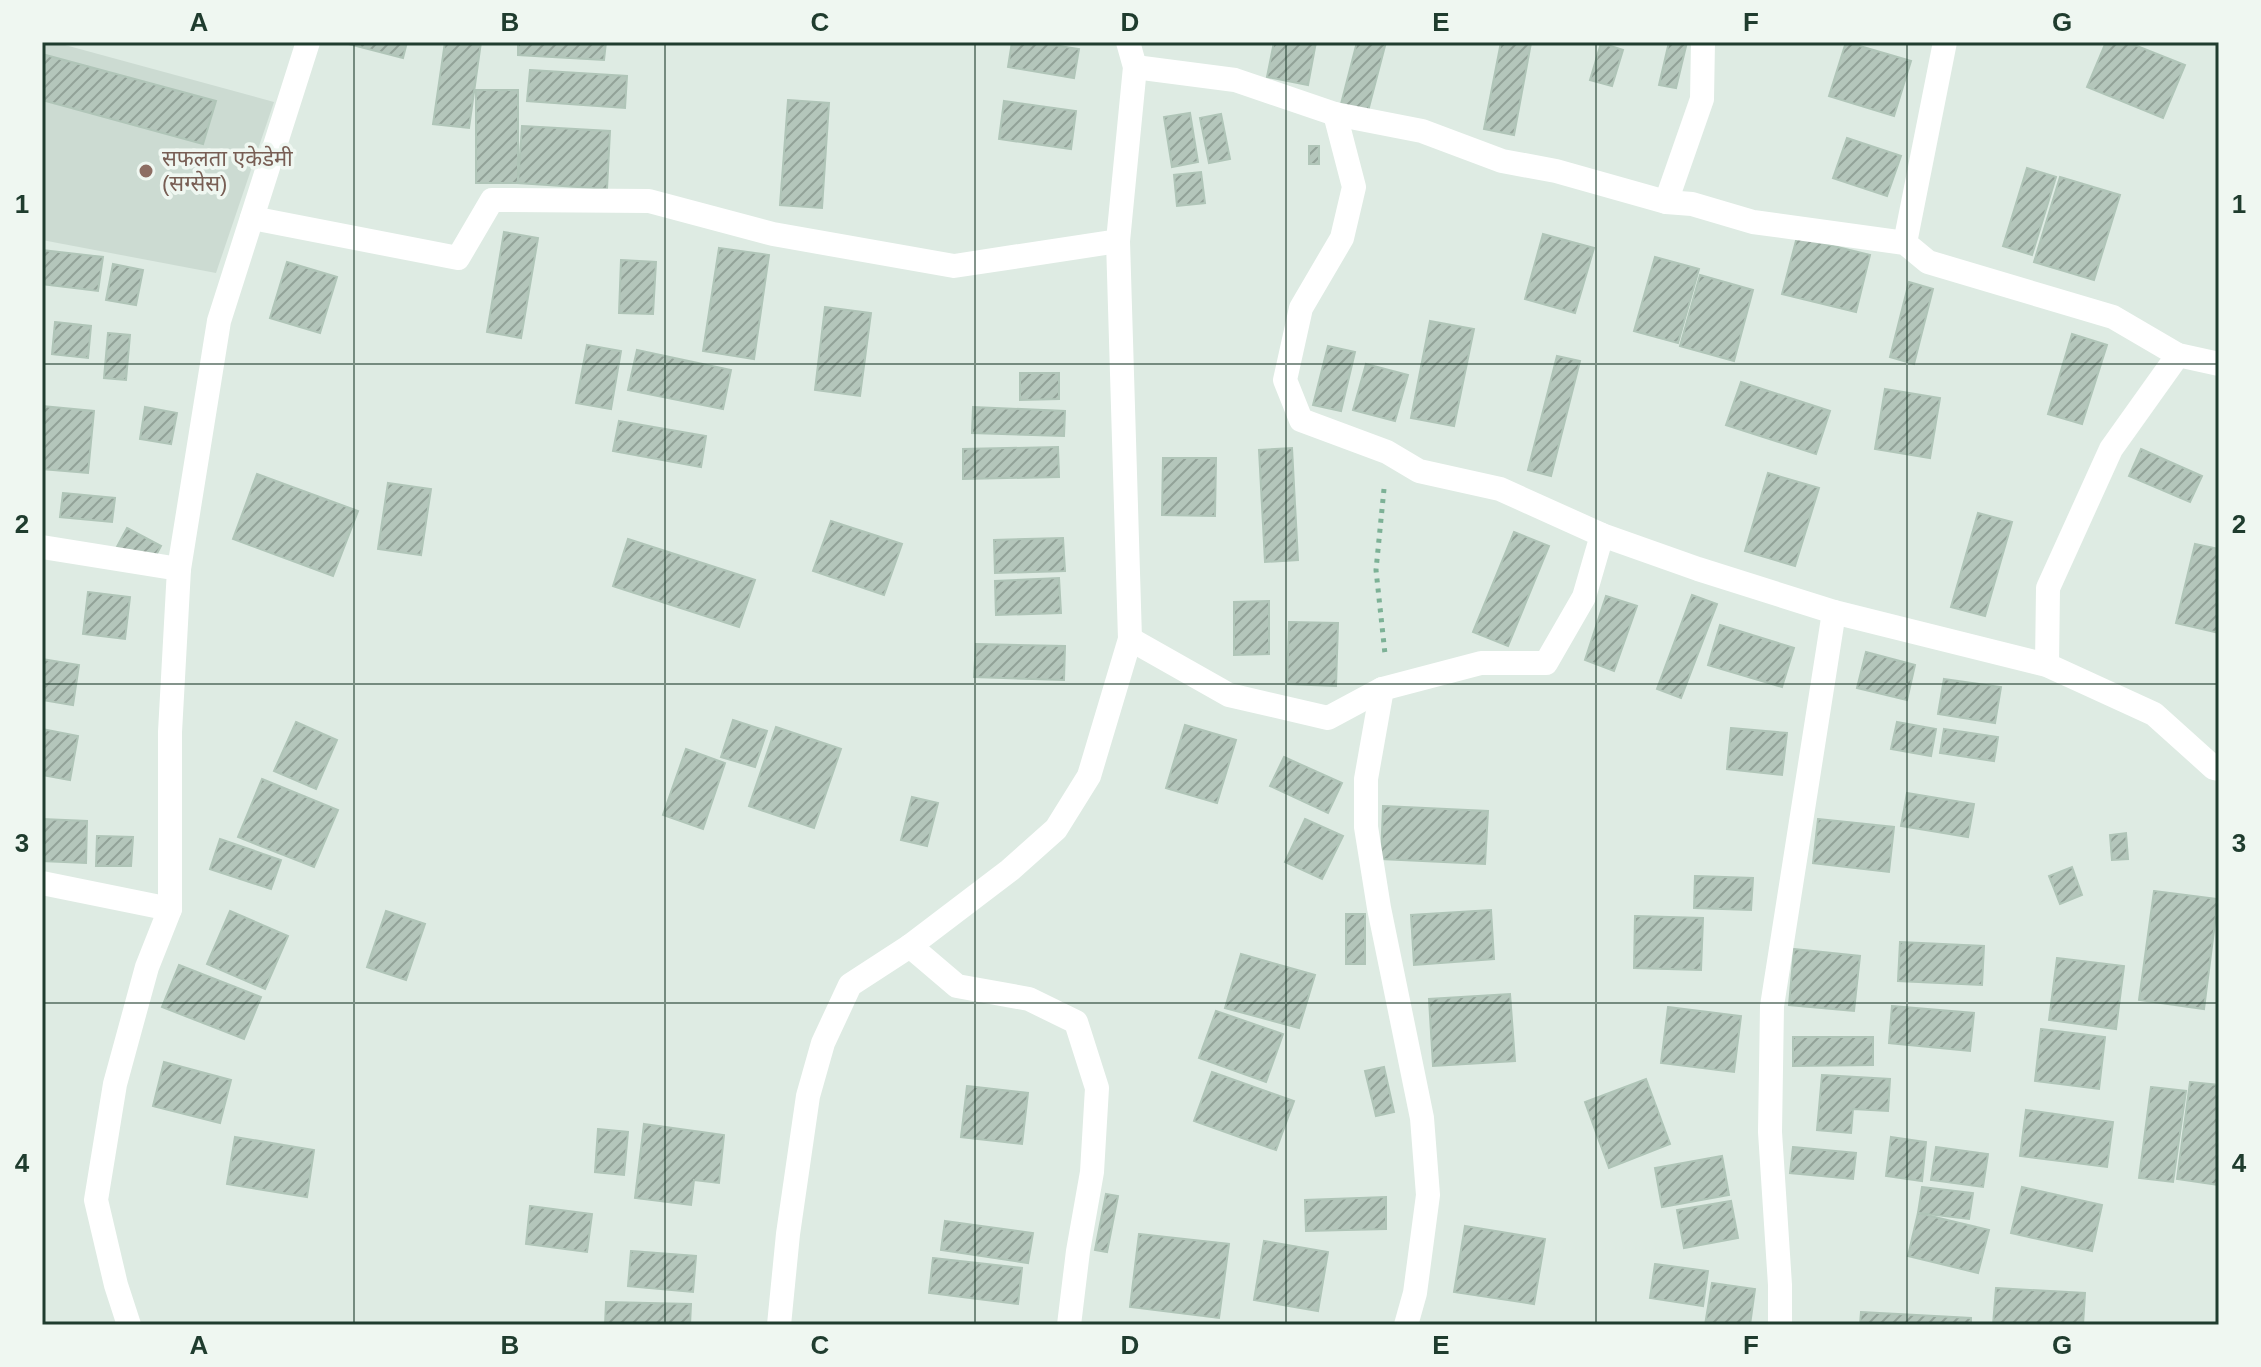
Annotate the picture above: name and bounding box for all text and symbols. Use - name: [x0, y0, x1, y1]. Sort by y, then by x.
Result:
- text: A: [190, 7, 209, 37]
- text: B: [501, 7, 519, 37]
- text: C: [811, 7, 830, 37]
- text: D: [1121, 7, 1139, 37]
- text: E: [1432, 7, 1450, 37]
- text: F: [1743, 7, 1759, 37]
- text: G: [2052, 7, 2072, 37]
- place label: सफलता एकेडेमी (सग्सेस): [162, 145, 293, 196]
- marker: सफलता एकेडेमी (सग्सेस): [137, 162, 155, 180]
- text: 1: [15, 189, 29, 219]
- text: 1: [2232, 189, 2246, 219]
- text: 2: [15, 509, 29, 539]
- text: 2: [2232, 509, 2246, 539]
- text: 3: [15, 828, 29, 858]
- text: 3: [2232, 828, 2246, 858]
- text: 4: [15, 1148, 30, 1178]
- text: 4: [2232, 1148, 2247, 1178]
- text: A: [190, 1330, 209, 1360]
- text: B: [501, 1330, 519, 1360]
- text: C: [811, 1330, 830, 1360]
- text: D: [1121, 1330, 1139, 1360]
- text: E: [1432, 1330, 1450, 1360]
- text: F: [1743, 1330, 1759, 1360]
- text: G: [2052, 1330, 2072, 1360]

